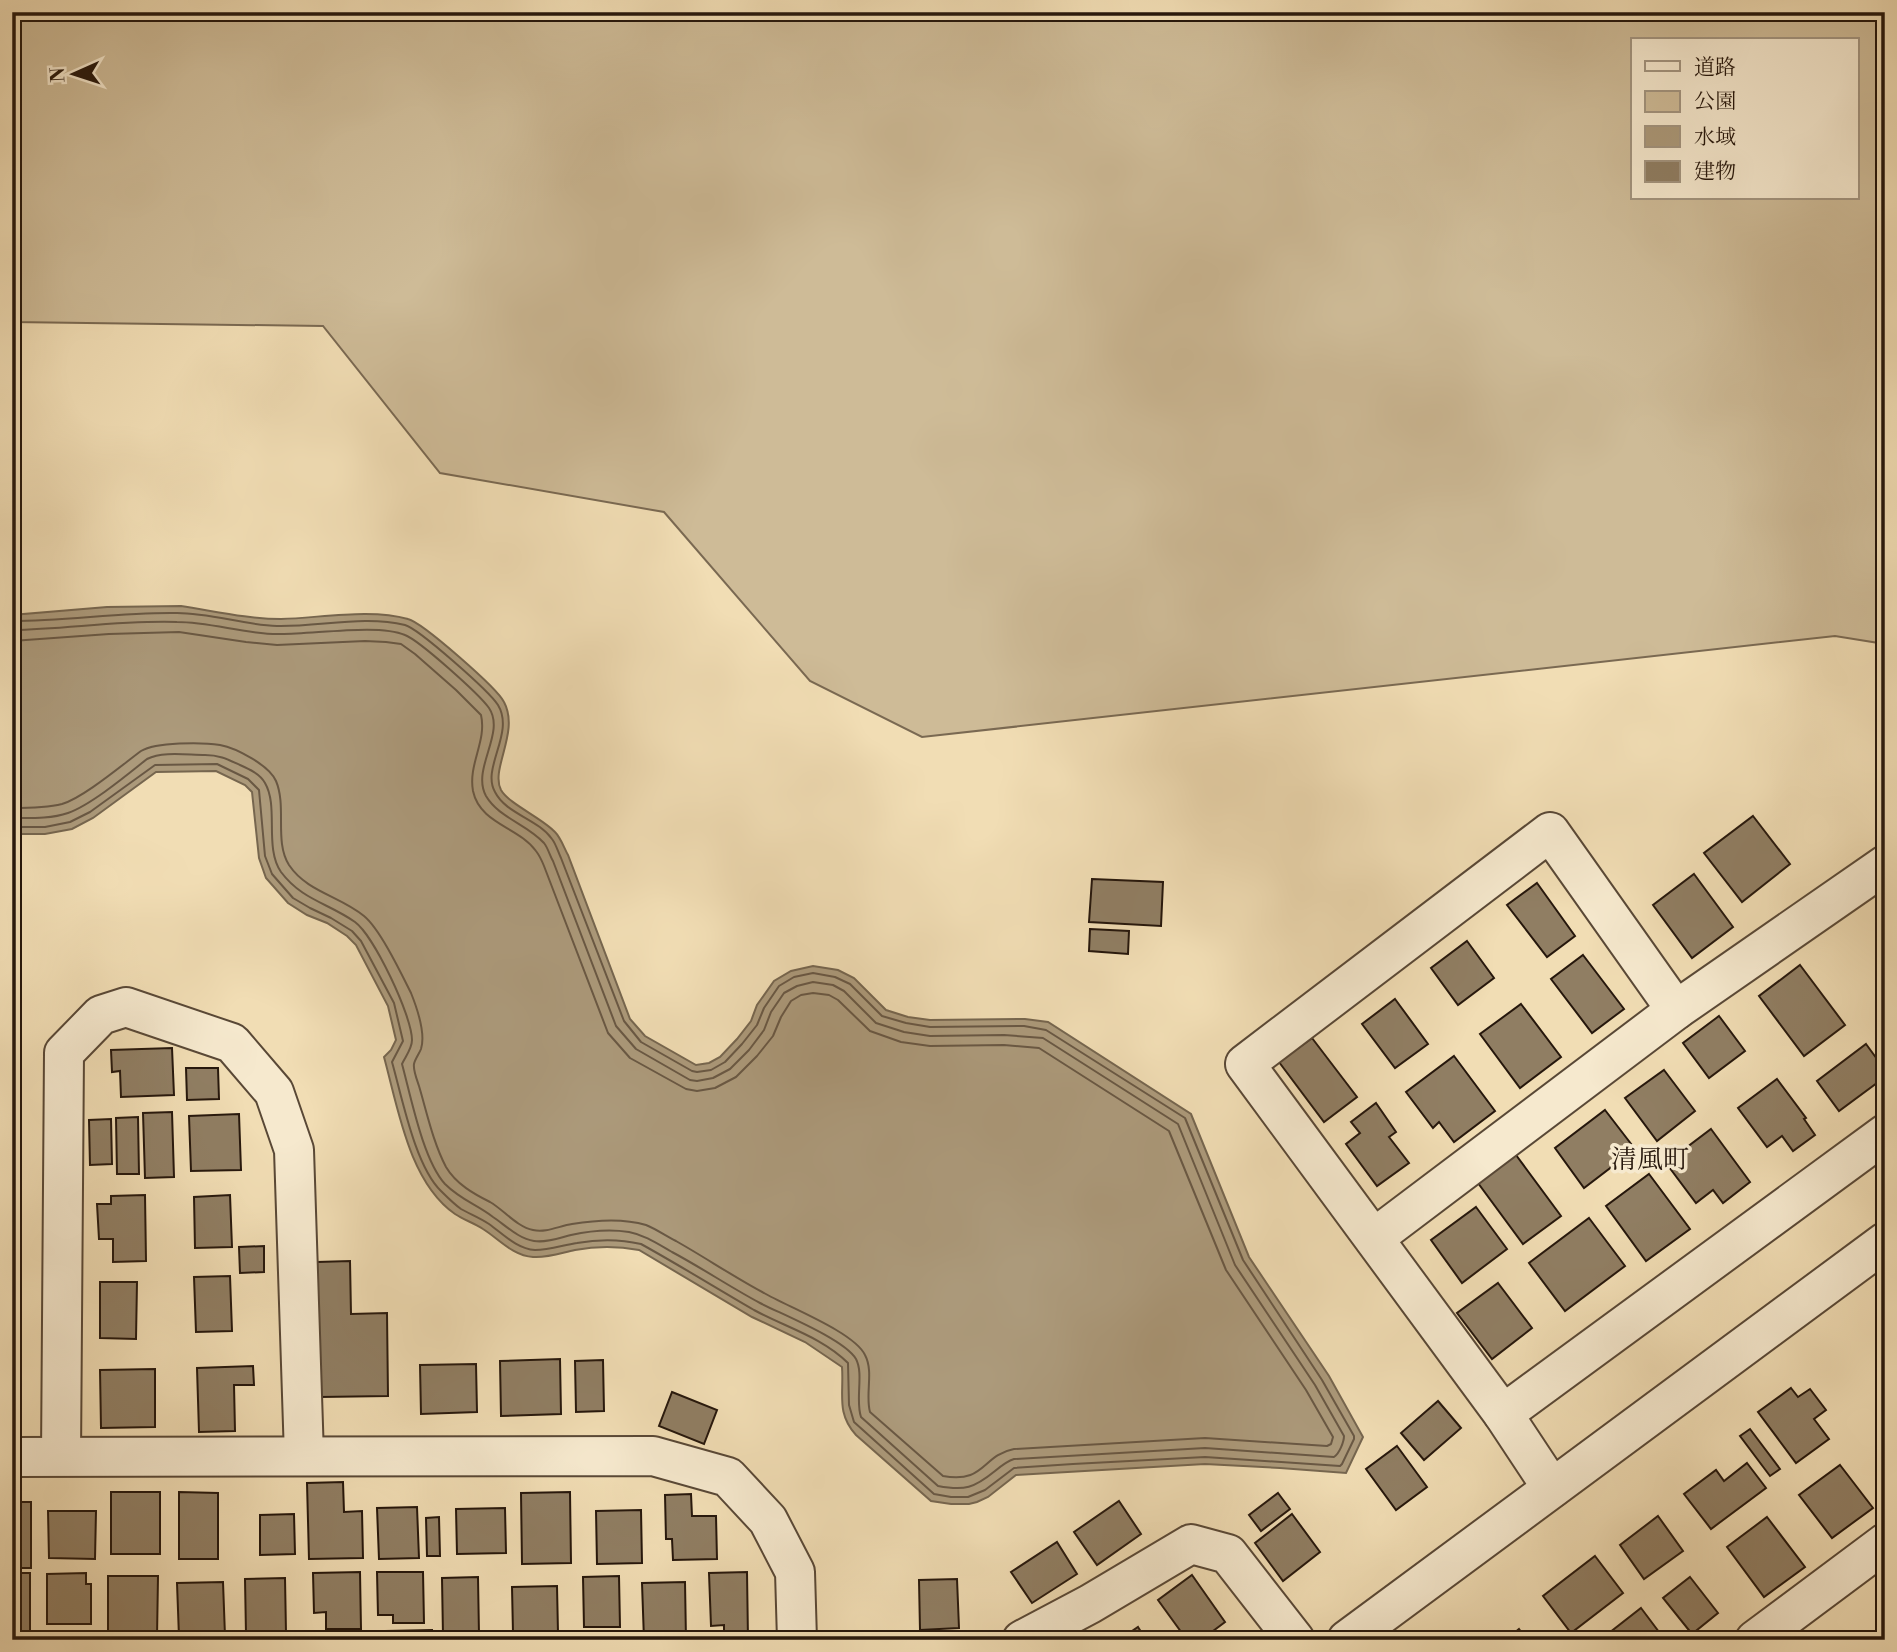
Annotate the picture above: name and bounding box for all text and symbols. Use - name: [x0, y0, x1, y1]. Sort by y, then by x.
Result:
- north arrow: [38, 38, 108, 108]
- legend: [1631, 38, 1858, 200]
- text: 道路: [1694, 55, 1736, 81]
- text: N: [46, 67, 70, 83]
- text: 公園: [1694, 89, 1736, 115]
- text: 水域: [1694, 125, 1736, 151]
- text: 建物: [1694, 159, 1736, 185]
- district label: 清風町: [1611, 1144, 1689, 1176]

